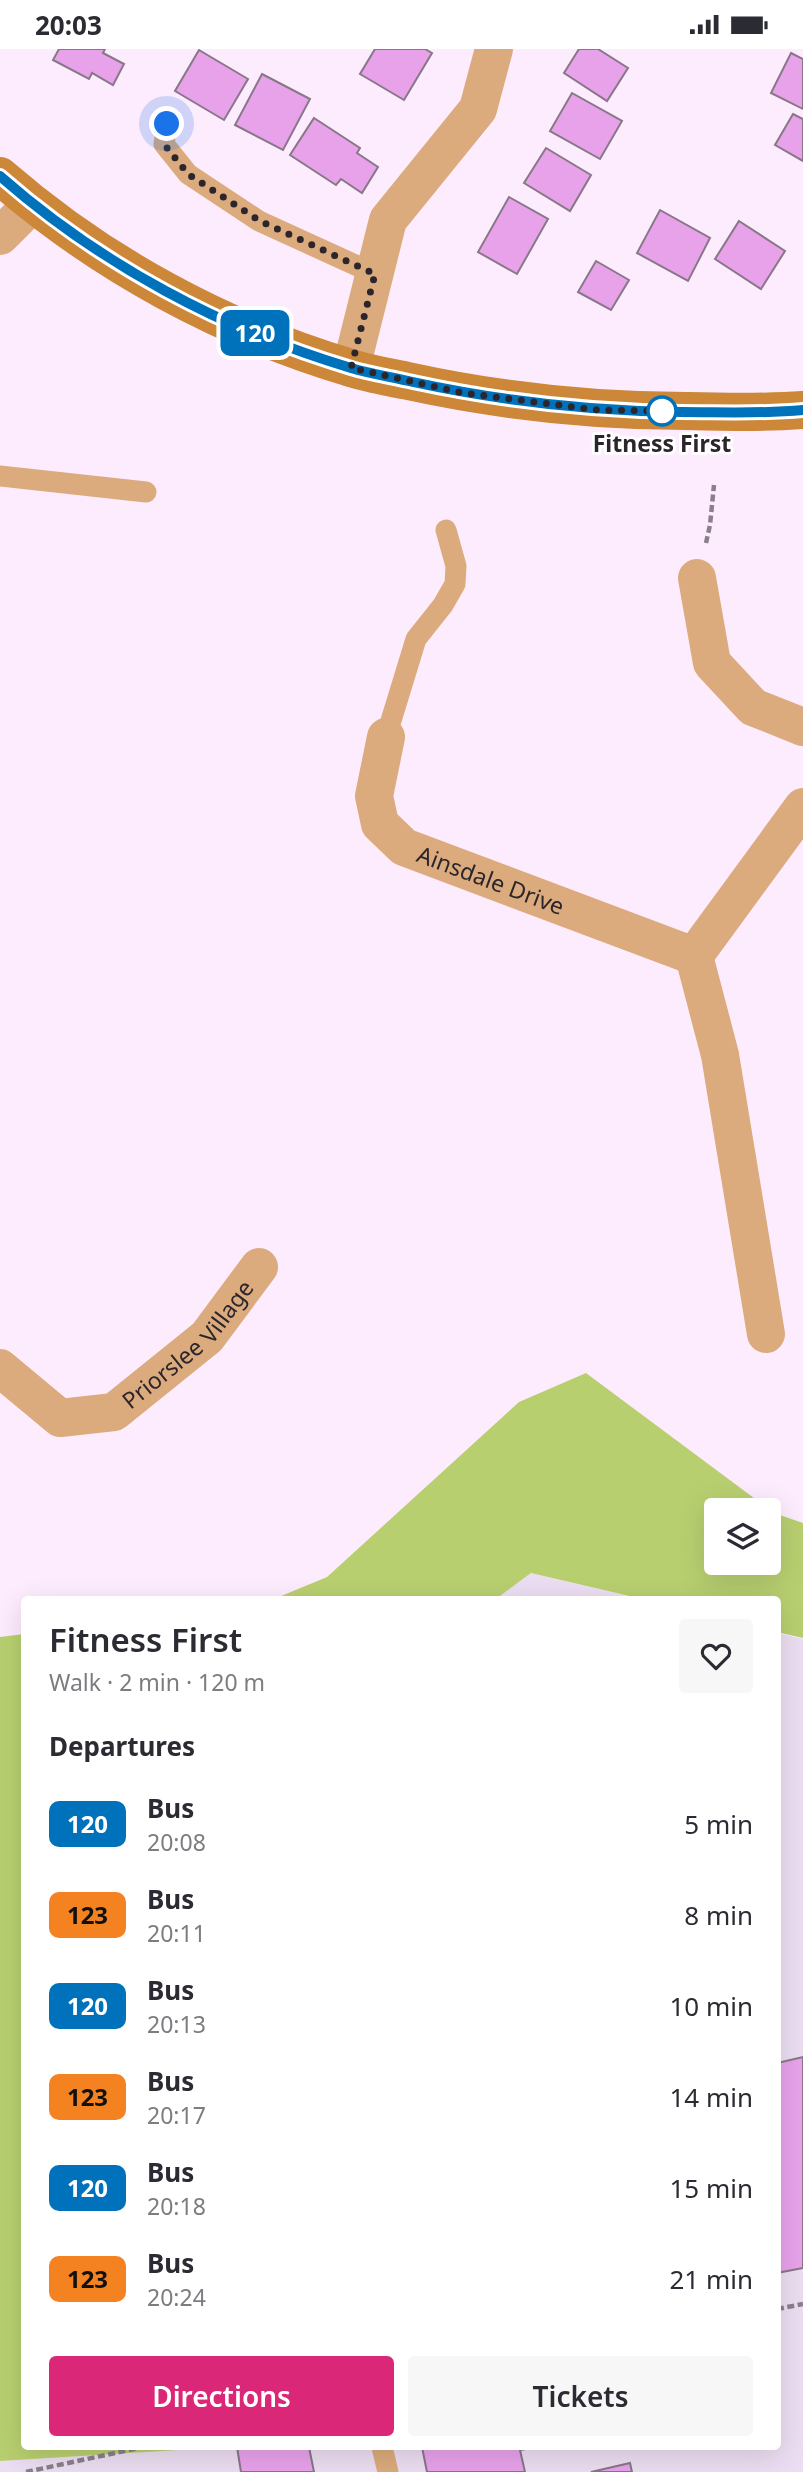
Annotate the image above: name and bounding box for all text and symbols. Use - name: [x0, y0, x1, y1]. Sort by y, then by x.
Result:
- text: 20:03: [35, 7, 102, 43]
- your location: [149, 106, 184, 141]
- line badge: 120: [215, 310, 295, 356]
- text: 120: [234, 316, 276, 349]
- marker: Fitness First: [647, 396, 677, 426]
- place label: Fitness First: [593, 427, 731, 459]
- street label: Ainsdale Drive: [413, 837, 569, 922]
- street label: Priorslee Village: [115, 1273, 260, 1416]
- map controls: [704, 1498, 781, 1575]
- button: layers: [704, 1498, 781, 1575]
- text: Fitness First: [49, 1617, 242, 1662]
- button: heart: [679, 1619, 753, 1693]
- text: Walk · 2 min · 120 m: [49, 1666, 265, 1698]
- text: Departures: [49, 1728, 195, 1764]
- text: Bus: [147, 1790, 194, 1826]
- text: 5 min: [684, 1806, 753, 1842]
- text: 120: [67, 1807, 108, 1840]
- text: 20:08: [147, 1826, 206, 1858]
- text: Bus: [147, 1881, 194, 1917]
- text: 8 min: [684, 1897, 753, 1933]
- text: 123: [67, 1898, 108, 1931]
- text: 20:11: [147, 1917, 206, 1949]
- text: Bus: [147, 1972, 194, 2008]
- text: 10 min: [669, 1988, 753, 2024]
- text: 120: [67, 1989, 108, 2022]
- text: 20:13: [147, 2008, 206, 2040]
- text: Bus: [147, 2063, 194, 2099]
- text: 14 min: [669, 2079, 753, 2115]
- text: 123: [67, 2080, 108, 2113]
- text: 20:17: [147, 2099, 206, 2131]
- text: Bus: [147, 2154, 194, 2190]
- text: 15 min: [669, 2170, 753, 2206]
- text: 120: [67, 2171, 108, 2204]
- text: 20:18: [147, 2190, 206, 2222]
- text: Bus: [147, 2245, 194, 2281]
- text: 21 min: [669, 2261, 753, 2297]
- text: 123: [67, 2262, 108, 2295]
- text: 20:24: [147, 2281, 206, 2313]
- button: Directions: [49, 2356, 394, 2436]
- button: Tickets: [408, 2356, 753, 2436]

